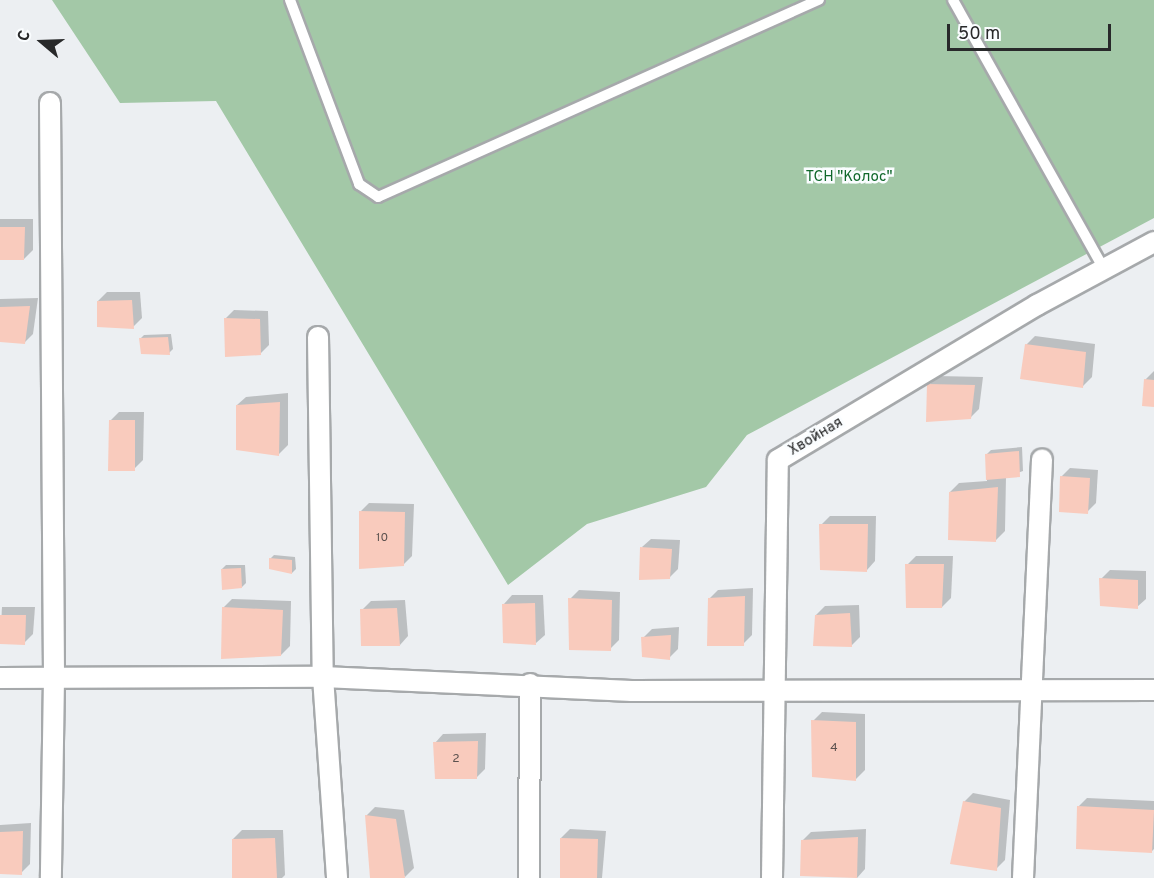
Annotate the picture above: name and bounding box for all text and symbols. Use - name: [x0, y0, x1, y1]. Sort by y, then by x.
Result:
- north arrow: [12, 12, 72, 72]
- scale bar: [950, 12, 1114, 50]
- text: 50 m: [958, 23, 1000, 46]
- text: С: [14, 28, 36, 44]
- park label: ТСН "Колос": [806, 169, 892, 187]
- street label: Хвойная: [786, 414, 846, 460]
- house number: 10: [376, 532, 388, 546]
- house number: 4: [830, 742, 838, 756]
- house number: 2: [452, 753, 460, 767]

